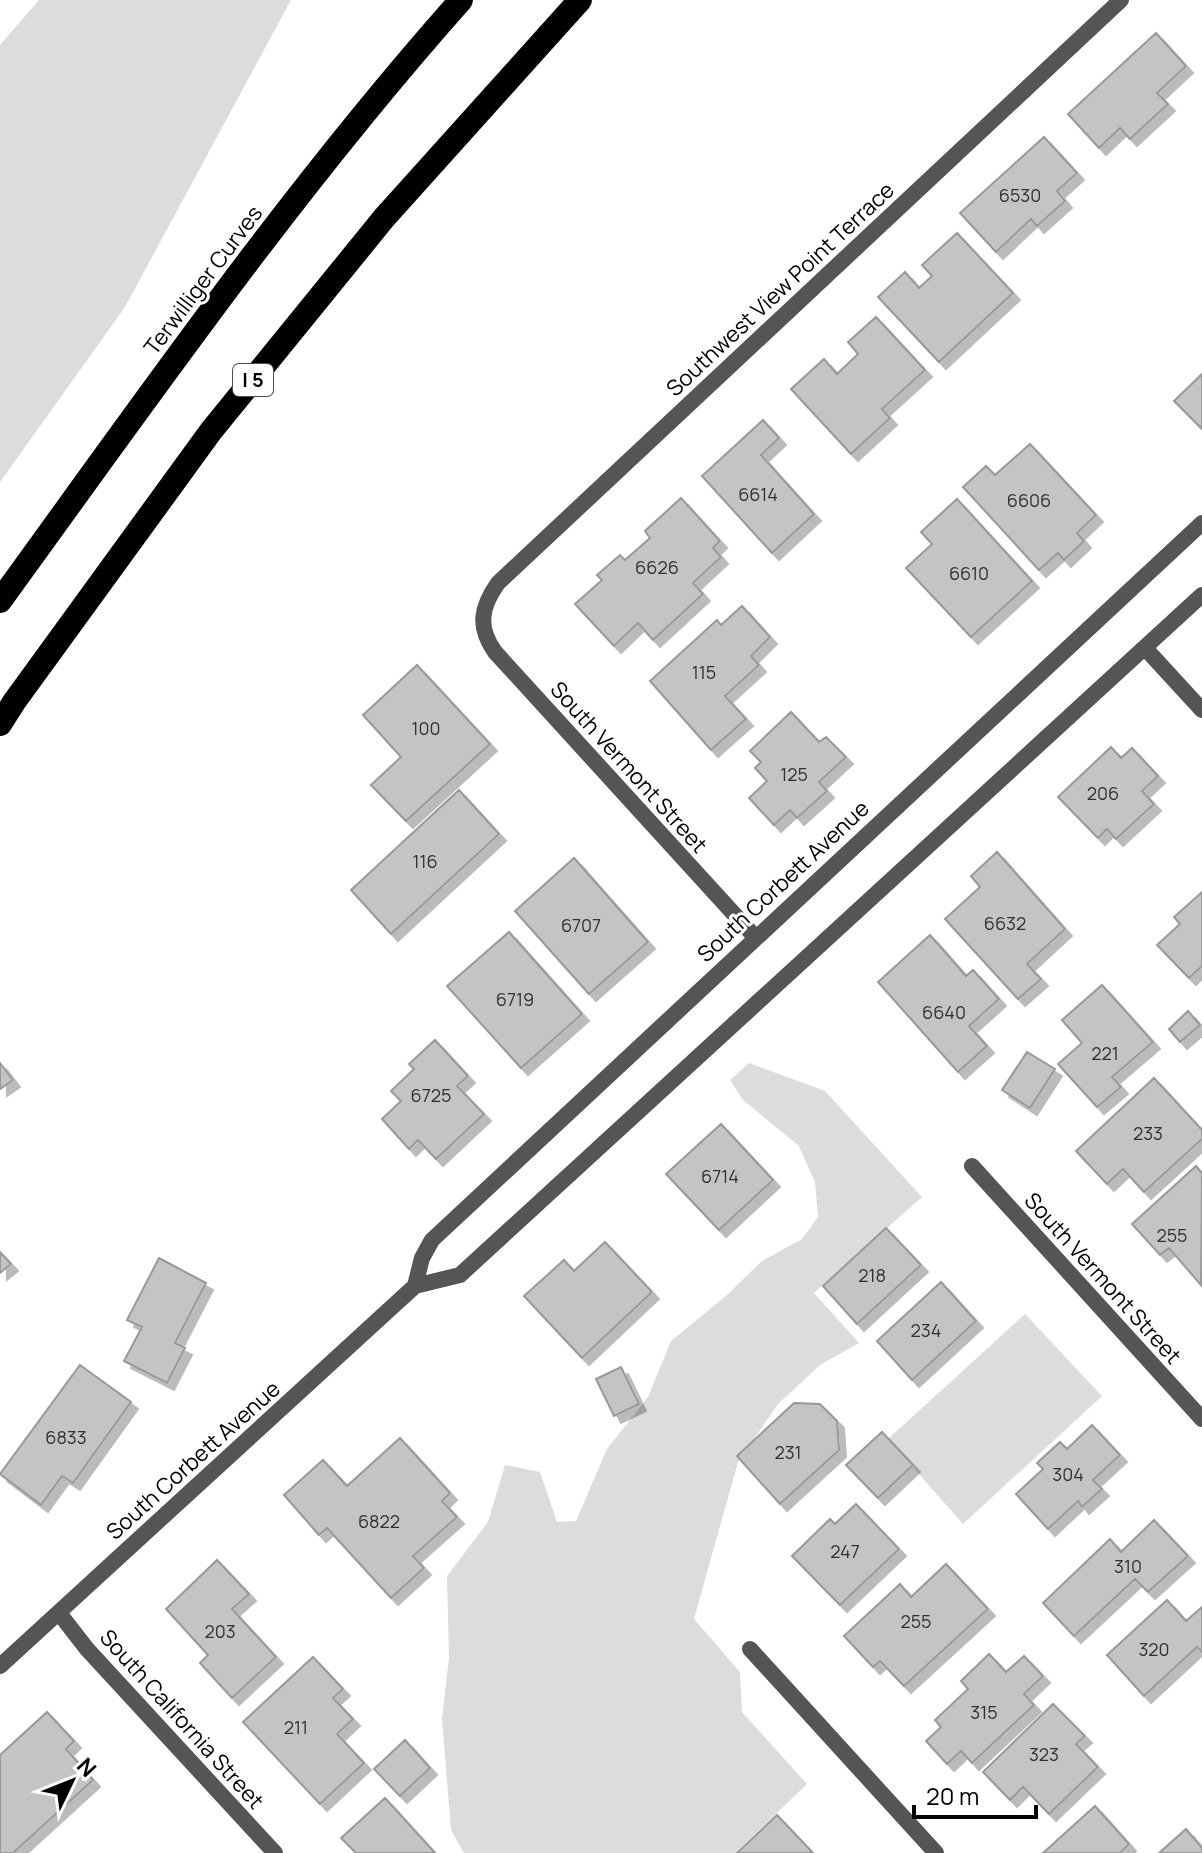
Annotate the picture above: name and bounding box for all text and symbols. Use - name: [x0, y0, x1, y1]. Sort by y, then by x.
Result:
- street label: Southwest View Point Terrace: [660, 175, 901, 403]
- house number: 6530: [999, 183, 1041, 207]
- street label: Terwilliger Curves: [137, 199, 269, 361]
- road number: I 5: [233, 364, 273, 396]
- house number: 6614: [738, 482, 778, 506]
- house number: 6606: [1007, 488, 1051, 512]
- house number: 6626: [635, 555, 679, 579]
- house number: 6610: [949, 561, 989, 585]
- house number: 115: [692, 660, 716, 684]
- street label: South Vermont Street: [544, 675, 714, 859]
- house number: 100: [412, 716, 440, 740]
- house number: 125: [780, 762, 808, 786]
- house number: 206: [1087, 781, 1119, 805]
- street label: South Corbett Avenue: [691, 793, 875, 969]
- house number: 116: [412, 849, 438, 873]
- house number: 6632: [984, 911, 1026, 935]
- house number: 6707: [561, 913, 601, 937]
- house number: 6719: [496, 987, 534, 1011]
- house number: 6640: [922, 1000, 966, 1024]
- house number: 221: [1091, 1041, 1119, 1065]
- house number: 6725: [411, 1083, 451, 1107]
- house number: 233: [1133, 1121, 1163, 1145]
- house number: 6714: [701, 1164, 739, 1188]
- street label: South Vermont Street: [1018, 1186, 1188, 1370]
- house number: 255: [1156, 1223, 1188, 1247]
- house number: 218: [858, 1263, 886, 1287]
- house number: 234: [911, 1318, 941, 1342]
- street label: South Corbett Avenue: [100, 1374, 287, 1546]
- house number: 6833: [45, 1425, 87, 1449]
- house number: 231: [774, 1440, 802, 1464]
- house number: 304: [1052, 1462, 1084, 1486]
- house number: 6822: [358, 1509, 400, 1533]
- house number: 247: [830, 1539, 860, 1563]
- house number: 310: [1114, 1554, 1142, 1578]
- house number: 255: [900, 1609, 932, 1633]
- house number: 203: [204, 1619, 236, 1643]
- street label: South California Street: [93, 1623, 271, 1815]
- house number: 320: [1138, 1637, 1170, 1661]
- house number: 315: [970, 1700, 998, 1724]
- house number: 211: [284, 1715, 308, 1739]
- north arrow: [32, 1741, 112, 1821]
- house number: 323: [1029, 1742, 1059, 1766]
- text: N: [70, 1751, 103, 1783]
- scale bar: [914, 1769, 1036, 1819]
- text: 20 m: [926, 1779, 979, 1812]

